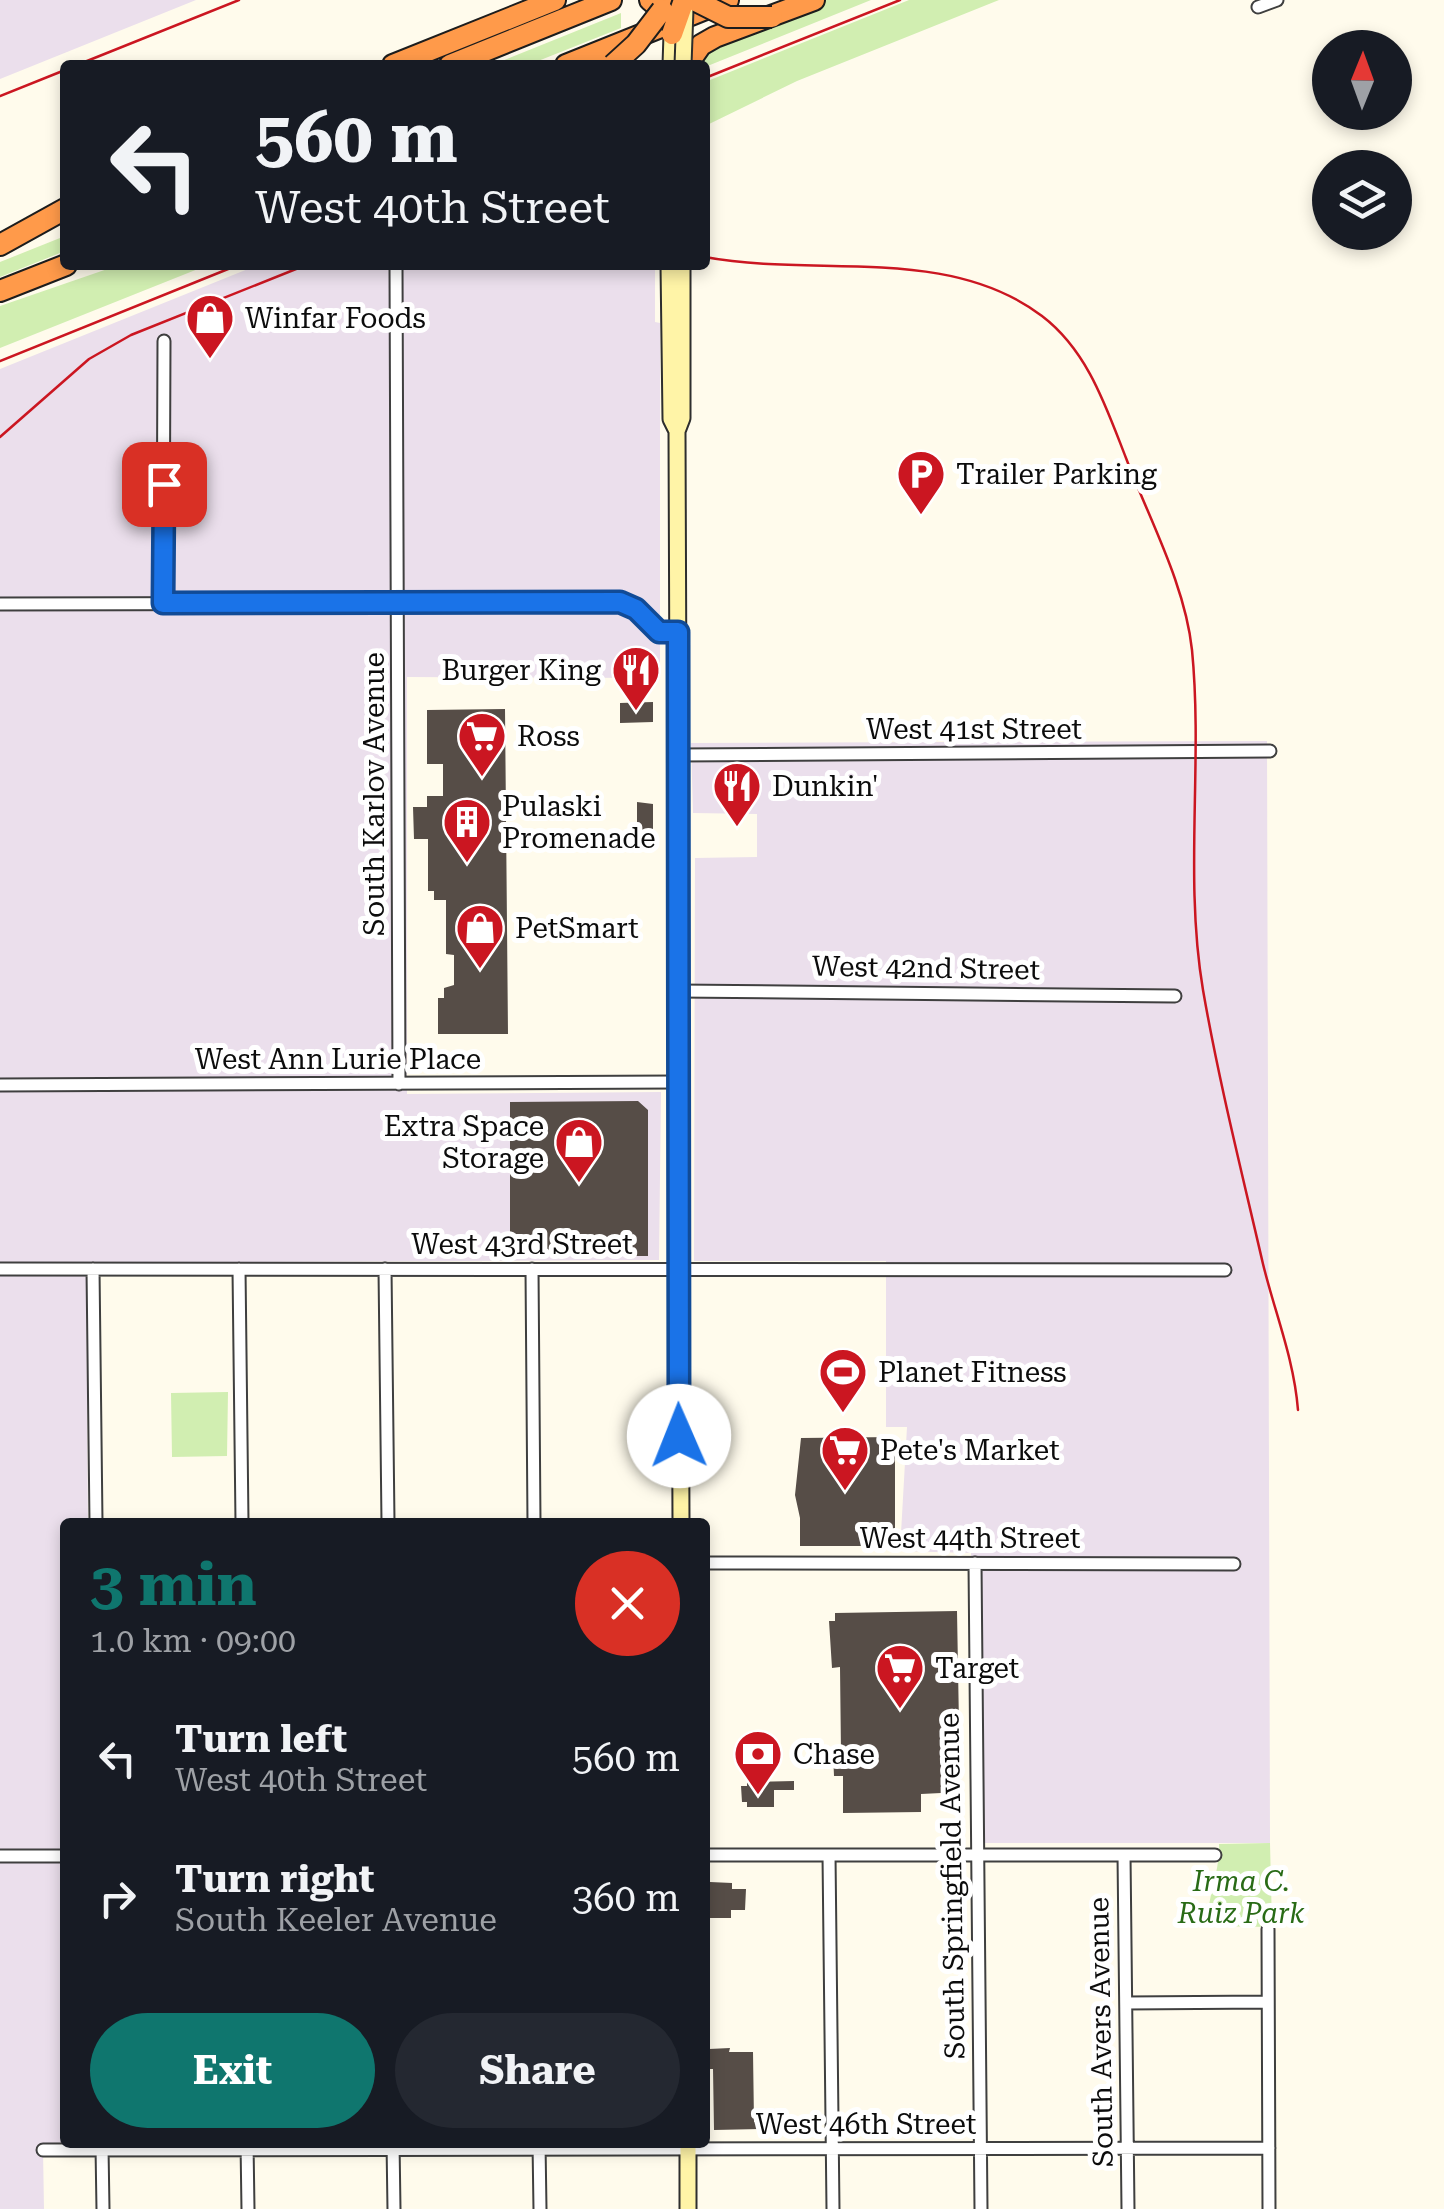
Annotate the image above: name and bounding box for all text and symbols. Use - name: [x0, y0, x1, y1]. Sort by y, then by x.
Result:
- north arrow: [1312, 30, 1412, 130]
- map controls: [1312, 30, 1412, 250]
- text: 560 m: [255, 97, 458, 179]
- icon: left: [90, 100, 220, 230]
- button: layers: [1312, 150, 1412, 250]
- text: West 40th Street: [255, 181, 610, 234]
- shop icon: Winfar Foods: [184, 292, 236, 360]
- place label: Winfar Foods: [245, 302, 426, 335]
- pin: [122, 442, 207, 527]
- parking icon: Trailer Parking: [895, 448, 947, 516]
- icon: arrive: [137, 457, 192, 512]
- place label: Trailer Parking: [956, 458, 1157, 491]
- restaurant icon: Burger King: [610, 644, 662, 712]
- street label: South Karlov Avenue: [358, 652, 391, 936]
- place label: Burger King: [442, 654, 601, 687]
- supermarket icon: Ross: [456, 710, 508, 778]
- street label: West 41st Street: [866, 713, 1082, 746]
- place label: Ross: [517, 720, 580, 753]
- restaurant icon: Dunkin': [711, 760, 763, 828]
- place label: Dunkin': [772, 770, 879, 803]
- place label: Pulaski Promenade: [502, 790, 656, 855]
- building icon: Pulaski Promenade: [441, 796, 493, 864]
- shop icon: PetSmart: [454, 902, 506, 970]
- place label: PetSmart: [515, 912, 639, 945]
- street label: West 42nd Street: [812, 950, 1040, 986]
- street label: West Ann Lurie Place: [195, 1043, 481, 1076]
- place label: Extra Space Storage: [384, 1110, 544, 1175]
- shop icon: Extra Space Storage: [553, 1116, 605, 1184]
- street label: West 43rd Street: [411, 1228, 633, 1261]
- sports icon: Planet Fitness: [817, 1346, 869, 1414]
- place label: Planet Fitness: [878, 1356, 1067, 1389]
- position arrow: [627, 1384, 731, 1488]
- supermarket icon: Pete's Market: [819, 1424, 871, 1492]
- place label: Pete's Market: [880, 1434, 1060, 1467]
- street label: West 44th Street: [860, 1522, 1080, 1555]
- text: 3 min: [90, 1549, 257, 1620]
- button: close: [575, 1551, 680, 1656]
- text: 1.0 km · 09:00: [90, 1622, 296, 1660]
- supermarket icon: Target: [874, 1642, 926, 1710]
- place label: Target: [935, 1652, 1019, 1685]
- street label: South Springfield Avenue: [932, 1713, 972, 2059]
- text: Turn left: [175, 1717, 347, 1761]
- bank icon: Chase: [732, 1728, 784, 1796]
- icon: left: [90, 1731, 145, 1786]
- text: 560 m: [572, 1736, 680, 1780]
- place label: Chase: [793, 1738, 875, 1771]
- text: West 40th Street: [175, 1761, 427, 1799]
- text: Turn right: [175, 1857, 374, 1901]
- park label: Irma C. Ruiz Park: [1177, 1865, 1305, 1930]
- icon: right: [90, 1871, 145, 1926]
- text: 360 m: [572, 1876, 680, 1920]
- street label: South Avers Avenue: [1082, 1897, 1120, 2167]
- text: South Keeler Avenue: [175, 1901, 497, 1939]
- button: Exit: [90, 2013, 375, 2128]
- button: Share: [395, 2013, 680, 2128]
- street label: West 46th Street: [756, 2108, 976, 2141]

